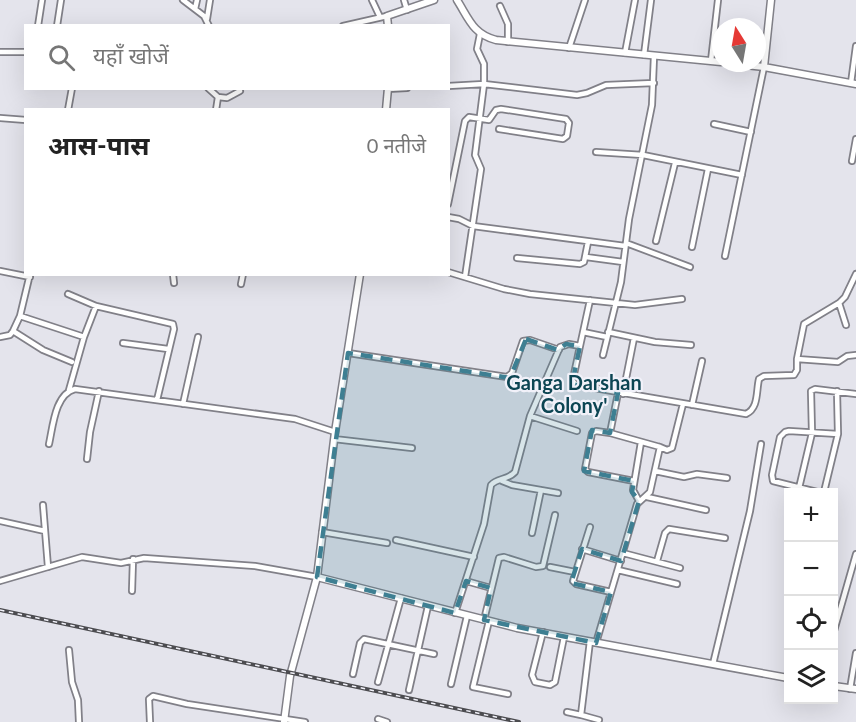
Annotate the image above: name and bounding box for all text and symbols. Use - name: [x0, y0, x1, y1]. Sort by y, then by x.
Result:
- north arrow: [712, 18, 766, 72]
- search box: [24, 24, 450, 90]
- icon: search: [45, 41, 78, 74]
- text: यहाँ खोजें: [93, 42, 169, 69]
- text: आस-पास: [48, 129, 150, 161]
- text: 0 नतीजे: [367, 133, 426, 157]
- district label: Ganga Darshan Colony': [506, 370, 642, 417]
- map controls: [784, 488, 838, 704]
- button: +: [784, 488, 838, 542]
- button: −: [784, 542, 838, 596]
- button: locate: [784, 596, 838, 650]
- button: layers: [784, 650, 838, 704]

